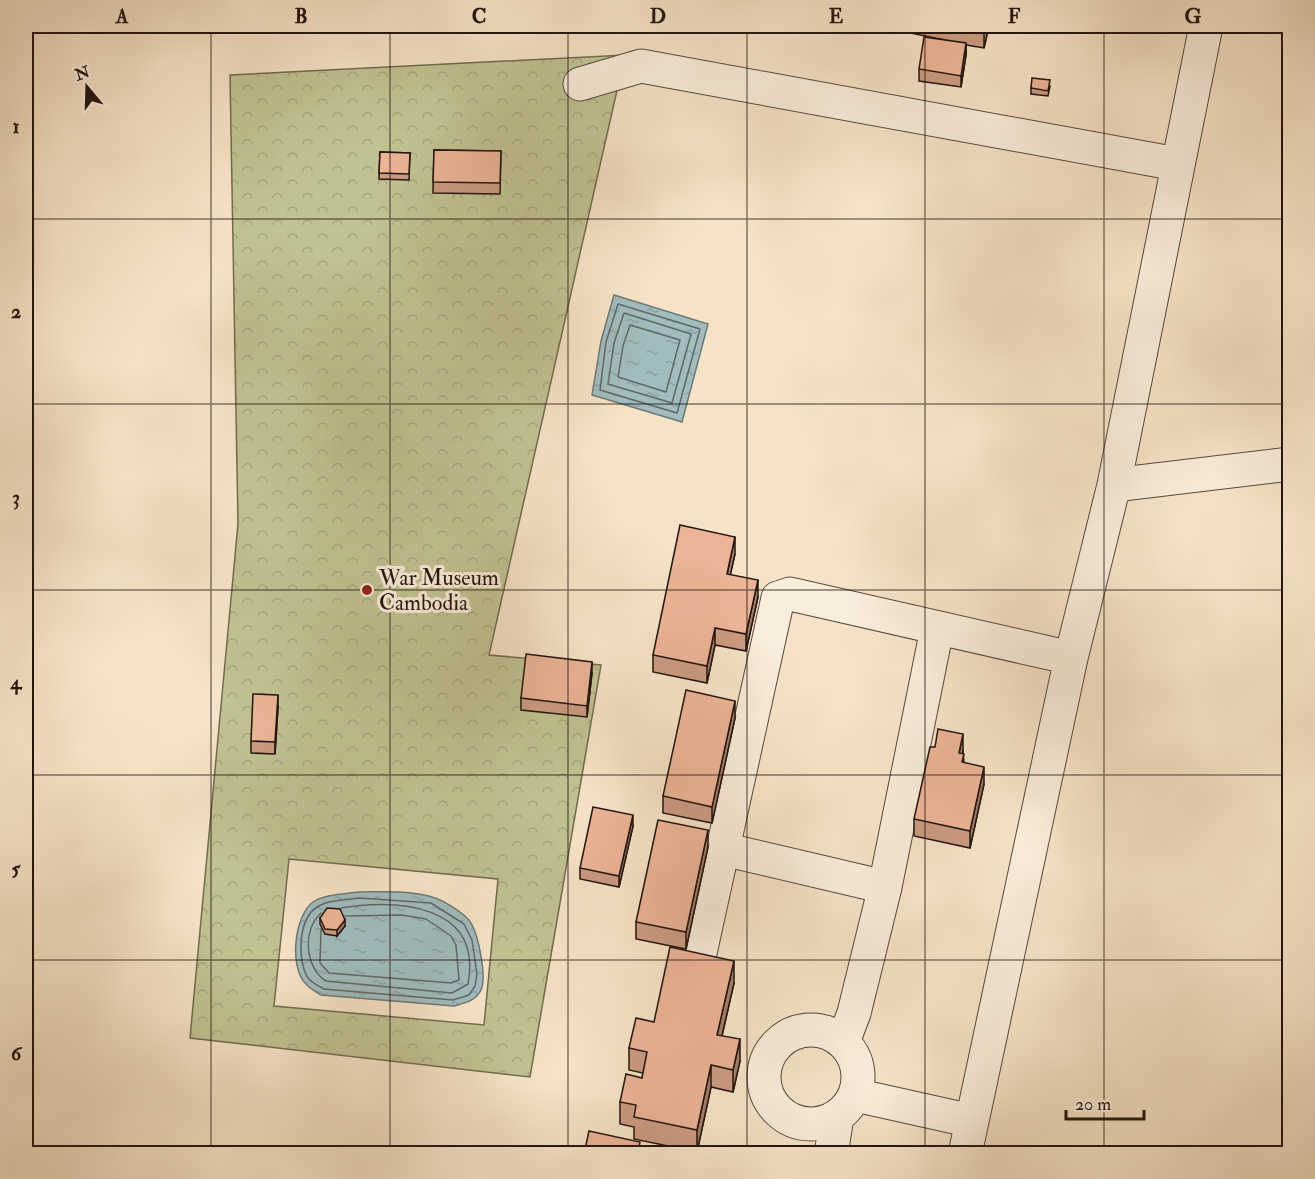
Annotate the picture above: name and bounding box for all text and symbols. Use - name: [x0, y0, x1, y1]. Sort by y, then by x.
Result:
- text: A: [115, 4, 129, 29]
- text: B: [294, 4, 308, 29]
- text: C: [472, 4, 486, 29]
- text: D: [650, 4, 666, 29]
- text: E: [829, 4, 844, 29]
- text: F: [1008, 4, 1021, 29]
- text: G: [1185, 4, 1202, 29]
- north arrow: [57, 57, 117, 117]
- text: N: [71, 62, 93, 86]
- text: 1: [12, 114, 20, 139]
- text: 2: [11, 299, 21, 324]
- text: 3: [12, 485, 20, 510]
- place label: War Museum Cambodia: [378, 564, 499, 617]
- marker: War Museum Cambodia: [360, 583, 374, 597]
- text: 4: [10, 670, 23, 695]
- text: 5: [12, 856, 22, 881]
- text: 6: [11, 1041, 23, 1066]
- scale bar: [1066, 1083, 1144, 1121]
- text: 20 m: [1075, 1093, 1111, 1116]

